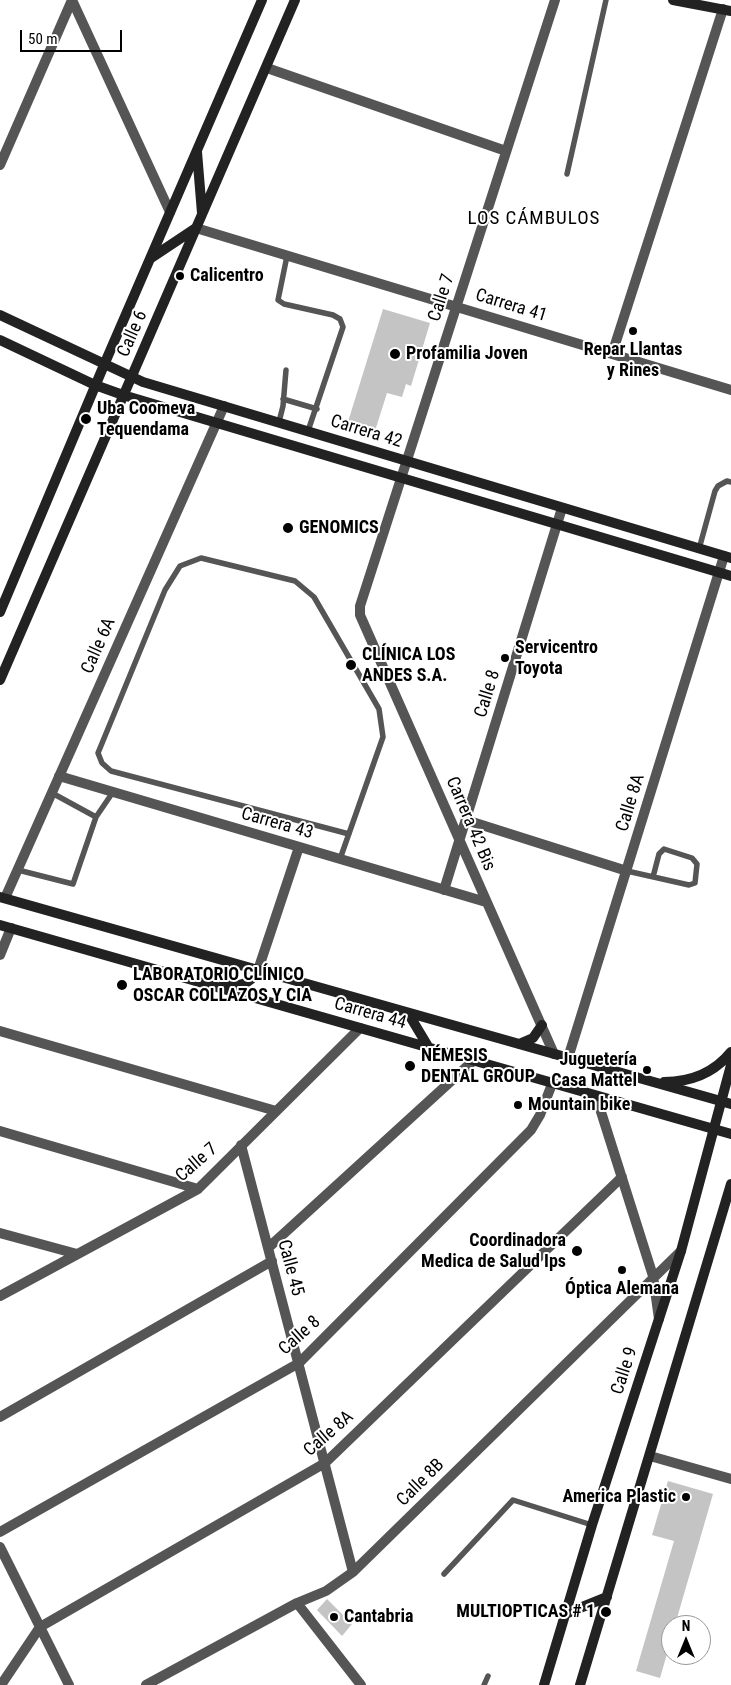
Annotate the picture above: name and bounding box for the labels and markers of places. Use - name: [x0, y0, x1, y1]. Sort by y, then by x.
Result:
- place label: Calicentro: [190, 265, 264, 287]
- marker: Calicentro: [174, 270, 186, 282]
- marker: Repar Llantas y Rines: [627, 325, 639, 337]
- place label: Repar Llantas y Rines: [584, 339, 682, 382]
- place label: Profamilia Joven: [406, 343, 528, 365]
- marker: Profamilia Joven: [388, 347, 402, 361]
- place label: Uba Coomeva Tequendama: [97, 398, 195, 440]
- marker: Uba Coomeva Tequendama: [79, 412, 93, 426]
- place label: GENOMICS: [299, 517, 379, 539]
- marker: GENOMICS: [281, 521, 295, 535]
- place label: Servicentro Toyota: [515, 637, 598, 680]
- place label: CLÍNICA LOS ANDES S.A.: [362, 644, 455, 686]
- marker: Servicentro Toyota: [499, 652, 511, 664]
- marker: CLÍNICA LOS ANDES S.A.: [344, 658, 358, 672]
- place label: LABORATORIO CLÍNICO OSCAR COLLAZOS Y CIA: [133, 964, 312, 1006]
- marker: LABORATORIO CLÍNICO OSCAR COLLAZOS Y CIA: [115, 978, 129, 992]
- place label: NÉMESIS DENTAL GROUP: [421, 1045, 535, 1088]
- place label: Juguetería Casa Mattel: [551, 1049, 637, 1092]
- marker: NÉMESIS DENTAL GROUP: [403, 1059, 417, 1073]
- marker: Juguetería Casa Mattel: [641, 1064, 653, 1076]
- place label: Mountain bike: [528, 1094, 630, 1116]
- marker: Mountain bike: [512, 1099, 524, 1111]
- place label: Coordinadora Medica de Salud Ips: [421, 1230, 566, 1272]
- marker: Coordinadora Medica de Salud Ips: [570, 1244, 584, 1258]
- marker: Óptica Alemana: [616, 1264, 628, 1276]
- place label: Óptica Alemana: [565, 1278, 679, 1300]
- place label: America Plastic: [563, 1486, 676, 1508]
- marker: America Plastic: [680, 1491, 692, 1503]
- place label: MULTIOPTICAS # 1: [456, 1601, 595, 1623]
- marker: MULTIOPTICAS # 1: [599, 1605, 613, 1619]
- place label: Cantabria: [344, 1606, 413, 1628]
- marker: Cantabria: [328, 1611, 340, 1623]

